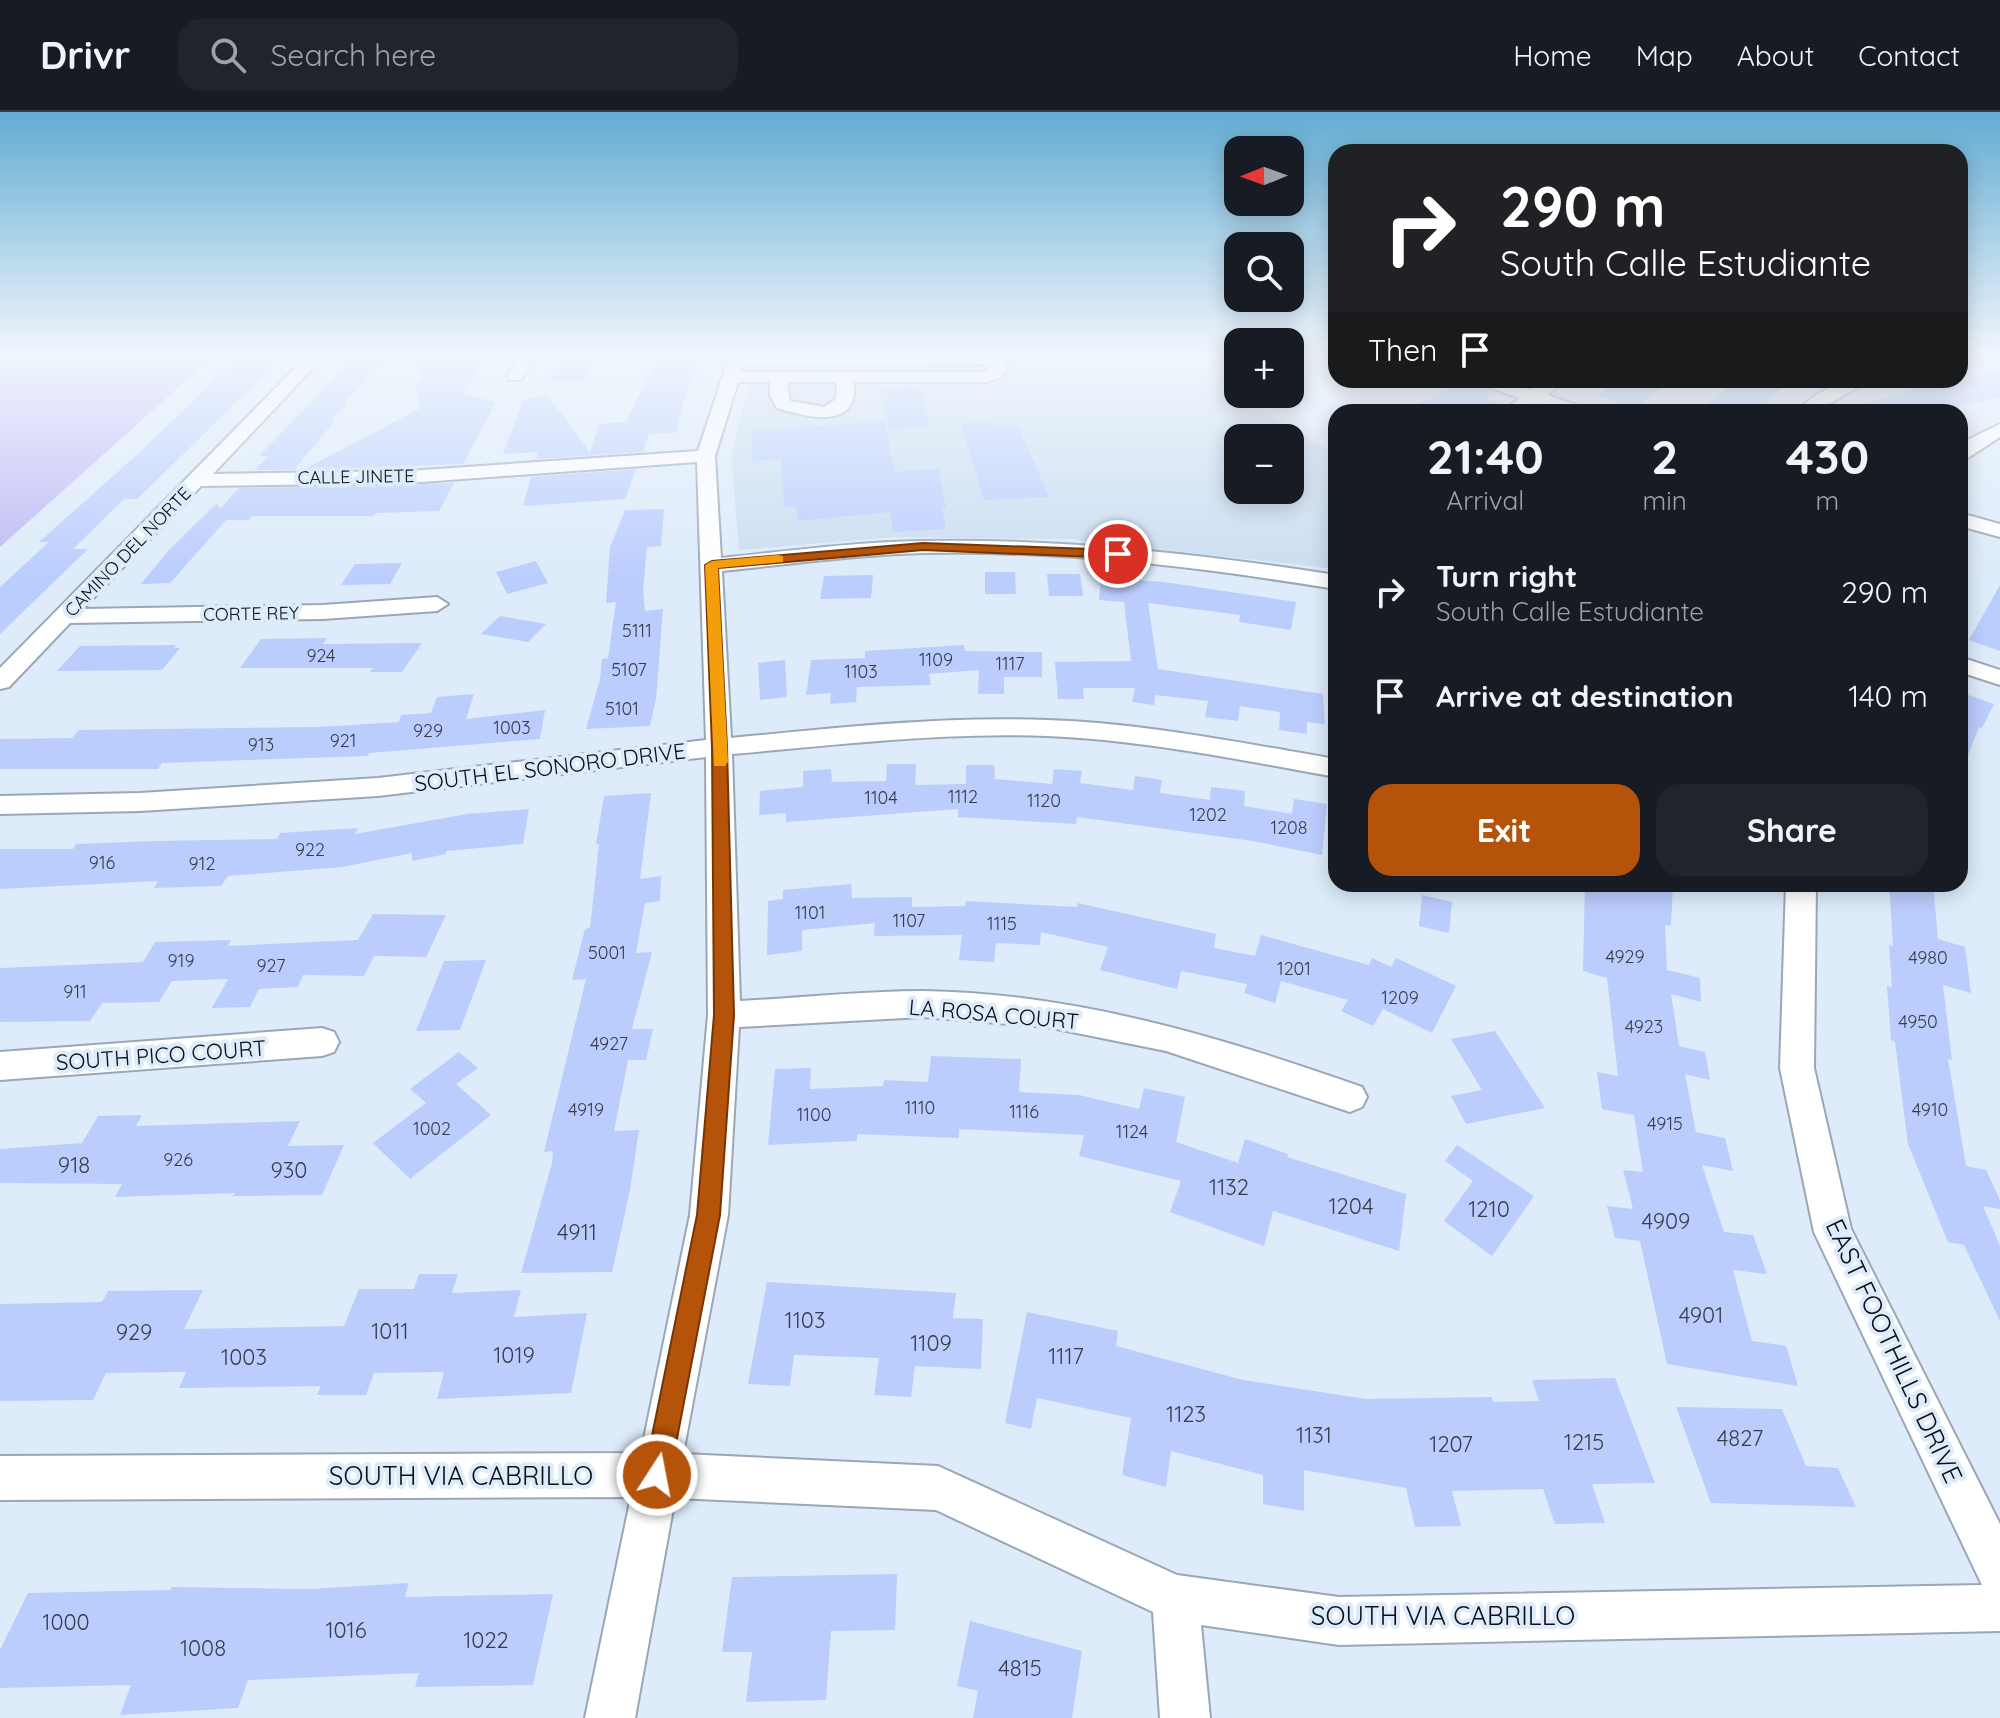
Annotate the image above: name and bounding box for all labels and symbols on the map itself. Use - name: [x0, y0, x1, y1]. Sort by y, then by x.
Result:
- north arrow: [1224, 136, 1304, 216]
- street label: CALLE JINETE: [297, 464, 415, 489]
- street label: CAMINO DEL NORTE: [60, 482, 196, 622]
- pin: [1084, 520, 1152, 588]
- street label: CORTE REY: [203, 601, 299, 626]
- house number: 5111: [622, 619, 652, 642]
- house number: 924: [306, 644, 336, 667]
- house number: 1109: [919, 648, 953, 671]
- house number: 1117: [995, 652, 1025, 675]
- house number: 5107: [611, 658, 647, 681]
- house number: 1103: [844, 660, 878, 683]
- house number: 5101: [605, 697, 639, 720]
- house number: 1003: [493, 716, 531, 739]
- house number: 929: [413, 719, 443, 742]
- house number: 921: [330, 729, 356, 752]
- house number: 913: [248, 733, 274, 756]
- street label: SOUTH EL SONORO DRIVE: [413, 736, 687, 798]
- house number: 1112: [948, 785, 978, 808]
- house number: 1104: [864, 786, 898, 809]
- house number: 1120: [1027, 789, 1061, 812]
- house number: 1202: [1189, 803, 1227, 826]
- house number: 1208: [1270, 816, 1308, 839]
- house number: 922: [295, 838, 325, 861]
- house number: 916: [89, 851, 116, 874]
- house number: 912: [189, 852, 215, 875]
- house number: 1101: [795, 901, 825, 924]
- house number: 1107: [893, 909, 925, 932]
- house number: 1115: [987, 912, 1017, 935]
- house number: 5001: [588, 941, 626, 964]
- house number: 4929: [1605, 945, 1645, 968]
- house number: 4980: [1908, 946, 1948, 969]
- house number: 919: [168, 949, 194, 972]
- house number: 927: [257, 954, 285, 977]
- house number: 1201: [1277, 957, 1311, 980]
- house number: 911: [63, 980, 87, 1003]
- house number: 1209: [1381, 986, 1419, 1009]
- street label: LA ROSA COURT: [908, 993, 1080, 1035]
- house number: 4950: [1898, 1010, 1938, 1033]
- house number: 4923: [1625, 1015, 1663, 1038]
- house number: 4927: [590, 1032, 628, 1055]
- street label: SOUTH PICO COURT: [55, 1034, 267, 1076]
- house number: 1110: [905, 1096, 935, 1119]
- house number: 4919: [568, 1098, 604, 1121]
- house number: 4910: [1912, 1098, 1948, 1121]
- house number: 1116: [1009, 1100, 1039, 1123]
- house number: 1100: [797, 1103, 831, 1126]
- house number: 4915: [1647, 1112, 1683, 1135]
- house number: 1002: [413, 1117, 451, 1140]
- house number: 1124: [1116, 1120, 1148, 1143]
- house number: 926: [163, 1148, 193, 1171]
- house number: 918: [58, 1151, 90, 1179]
- house number: 930: [271, 1156, 307, 1184]
- house number: 1132: [1209, 1173, 1249, 1201]
- house number: 1204: [1328, 1192, 1374, 1220]
- house number: 1210: [1468, 1195, 1510, 1223]
- house number: 4909: [1642, 1207, 1690, 1235]
- street label: EAST FOOTHILLS DRIVE: [1819, 1213, 1970, 1488]
- house number: 4911: [557, 1218, 597, 1246]
- house number: 4901: [1679, 1301, 1723, 1329]
- house number: 1103: [785, 1306, 825, 1334]
- house number: 1011: [371, 1317, 409, 1345]
- house number: 929: [116, 1318, 152, 1346]
- house number: 1109: [910, 1329, 952, 1357]
- house number: 1019: [493, 1341, 535, 1369]
- house number: 1117: [1048, 1342, 1084, 1370]
- house number: 1003: [221, 1343, 267, 1371]
- house number: 1123: [1166, 1400, 1206, 1428]
- house number: 1131: [1296, 1421, 1332, 1449]
- house number: 4827: [1717, 1424, 1763, 1452]
- house number: 1215: [1564, 1428, 1604, 1456]
- house number: 1207: [1429, 1430, 1473, 1458]
- position arrow: [615, 1433, 699, 1517]
- street label: SOUTH VIA CABRILLO: [329, 1459, 593, 1492]
- street label: SOUTH VIA CABRILLO: [1311, 1599, 1575, 1632]
- house number: 1000: [42, 1608, 90, 1636]
- house number: 1016: [325, 1616, 367, 1644]
- house number: 1022: [463, 1626, 509, 1654]
- house number: 1008: [180, 1634, 226, 1662]
- house number: 4815: [998, 1654, 1042, 1682]

